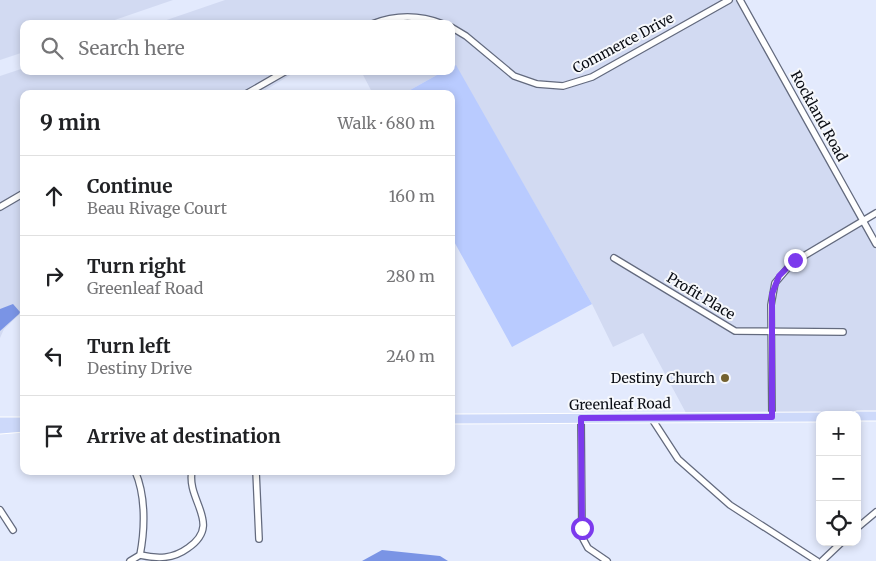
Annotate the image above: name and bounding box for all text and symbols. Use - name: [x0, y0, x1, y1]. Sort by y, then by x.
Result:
- street label: Commerce Drive: [569, 9, 677, 77]
- search box: [20, 20, 455, 75]
- icon: search: [38, 34, 66, 62]
- text: Search here: [78, 36, 185, 60]
- street label: Rockland Road: [787, 68, 852, 165]
- text: 9 min: [40, 109, 100, 136]
- text: Walk · 680 m: [337, 113, 435, 133]
- text: Continue: [87, 174, 173, 198]
- icon: ahead: [40, 182, 68, 210]
- text: 160 m: [389, 186, 435, 206]
- text: Beau Rivage Court: [87, 198, 227, 218]
- route end: [784, 249, 807, 272]
- text: Turn right: [87, 254, 186, 278]
- icon: right: [40, 262, 68, 290]
- text: 280 m: [386, 266, 435, 286]
- street label: Profit Place: [664, 269, 738, 323]
- text: Greenleaf Road: [87, 278, 203, 298]
- text: Turn left: [87, 334, 171, 358]
- icon: left: [40, 342, 68, 370]
- text: 240 m: [386, 346, 435, 366]
- text: Destiny Drive: [87, 358, 192, 378]
- place label: Destiny Church: [611, 369, 715, 387]
- marker: Destiny Church: [719, 372, 731, 384]
- street label: Greenleaf Road: [569, 394, 672, 414]
- map controls: [816, 411, 861, 546]
- button: +: [816, 411, 861, 456]
- icon: arrive: [40, 422, 68, 450]
- text: Arrive at destination: [87, 424, 281, 448]
- button: −: [816, 456, 861, 501]
- button: locate: [816, 501, 861, 546]
- route start: [571, 517, 594, 540]

